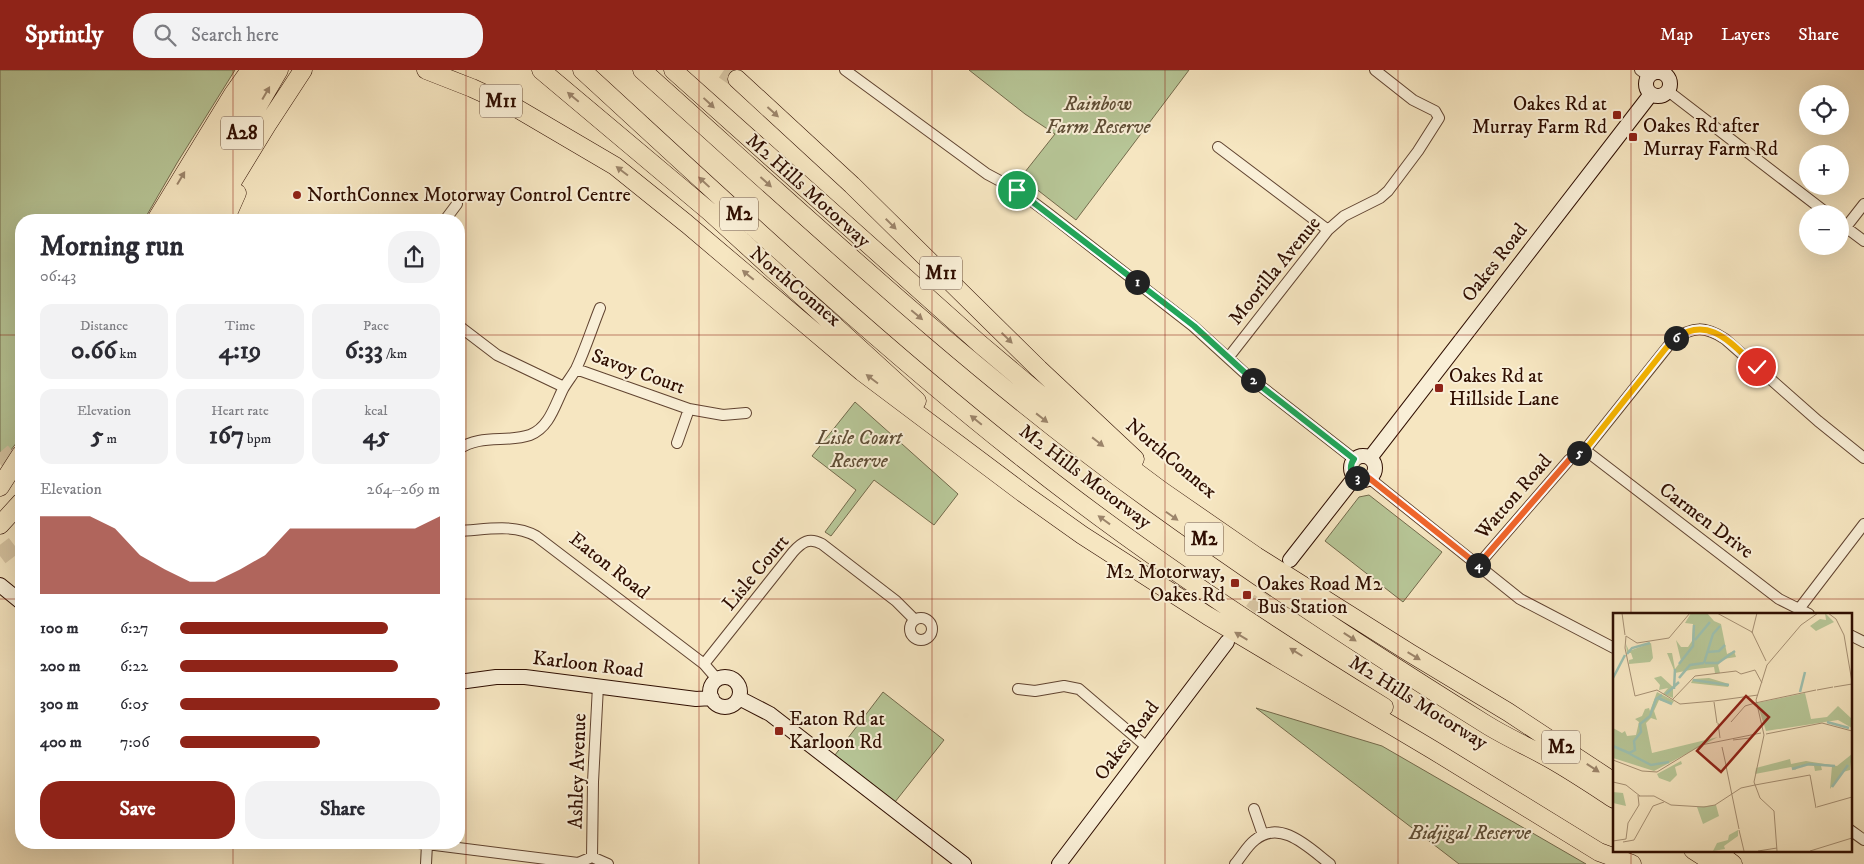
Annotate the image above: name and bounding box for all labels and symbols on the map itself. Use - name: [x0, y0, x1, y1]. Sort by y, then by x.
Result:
- road number: M11: [480, 85, 522, 118]
- one-way arrow: [261, 86, 270, 99]
- one-way arrow: [567, 91, 580, 102]
- park label: Rainbow Farm Reserve: [1046, 92, 1151, 140]
- place label: Oakes Rd at Murray Farm Rd: [1472, 92, 1607, 140]
- one-way arrow: [703, 97, 715, 109]
- one-way arrow: [766, 106, 778, 118]
- marker: Oakes Rd at Murray Farm Rd: [1611, 109, 1623, 121]
- place label: Oakes Rd after Murray Farm Rd: [1643, 114, 1778, 162]
- road number: A28: [221, 116, 263, 150]
- street label: M2 Hills Motorway: [741, 129, 875, 253]
- marker: Oakes Rd after Murray Farm Rd: [1627, 131, 1639, 143]
- one-way arrow: [616, 166, 629, 177]
- pin: [996, 169, 1038, 211]
- one-way arrow: [177, 172, 186, 185]
- one-way arrow: [699, 176, 711, 188]
- one-way arrow: [759, 176, 771, 188]
- place label: NorthConnex Motorway Control Centre: [307, 183, 631, 208]
- marker: NorthConnex Motorway Control Centre: [291, 189, 303, 201]
- road number: M2: [720, 198, 758, 230]
- street label: Moorilla Avenue: [1224, 212, 1326, 330]
- one-way arrow: [885, 217, 897, 229]
- street label: Oakes Road: [1456, 219, 1534, 307]
- street label: NorthConnex: [744, 241, 846, 333]
- road number: M11: [920, 257, 962, 290]
- one-way arrow: [742, 269, 755, 280]
- pin: 1: [1124, 270, 1150, 294]
- one-way arrow: [910, 310, 923, 321]
- pin: 6: [1664, 326, 1688, 350]
- one-way arrow: [1000, 332, 1012, 344]
- street label: Savoy Court: [588, 344, 688, 400]
- pin: [1736, 346, 1778, 388]
- place label: Oakes Rd at Hillside Lane: [1449, 364, 1559, 412]
- pin: 2: [1240, 368, 1266, 392]
- one-way arrow: [866, 374, 879, 385]
- marker: Oakes Rd at Hillside Lane: [1433, 382, 1445, 394]
- one-way arrow: [1035, 413, 1048, 424]
- street label: NorthConnex: [1120, 413, 1222, 505]
- one-way arrow: [969, 415, 982, 426]
- street label: M2 Hills Motorway: [1014, 419, 1157, 535]
- park label: Lisle Court Reserve: [815, 426, 904, 474]
- one-way arrow: [1091, 437, 1104, 448]
- pin: 5: [1566, 440, 1592, 466]
- street label: Watton Road: [1470, 449, 1558, 545]
- pin: 3: [1344, 466, 1370, 490]
- street label: Carmen Drive: [1654, 477, 1758, 565]
- one-way arrow: [1165, 511, 1179, 521]
- one-way arrow: [1098, 514, 1111, 525]
- road number: M2: [1185, 522, 1223, 556]
- street label: Eaton Road: [564, 527, 654, 605]
- street label: Lisle Court: [717, 530, 795, 616]
- pin: 4: [1466, 552, 1490, 578]
- place label: M2 Motorway, Oakes Rd: [1106, 560, 1225, 608]
- place label: Oakes Road M2 Bus Station: [1257, 572, 1383, 620]
- marker: M2 Motorway, Oakes Rd: [1229, 577, 1241, 589]
- marker: Oakes Road M2 Bus Station: [1241, 589, 1253, 601]
- inset map: [1613, 613, 1852, 852]
- one-way arrow: [1234, 632, 1249, 640]
- one-way arrow: [1343, 632, 1357, 641]
- street label: Karloon Road: [531, 646, 645, 684]
- one-way arrow: [1289, 647, 1302, 656]
- street label: M2 Hills Motorway: [1344, 650, 1493, 756]
- one-way arrow: [1408, 651, 1421, 660]
- street label: Oakes Road: [1089, 696, 1165, 786]
- place label: Eaton Rd at Karloon Rd: [789, 707, 885, 755]
- street label: Ashley Avenue: [563, 713, 593, 829]
- marker: Eaton Rd at Karloon Rd: [773, 725, 785, 737]
- road number: M2: [1542, 730, 1580, 764]
- one-way arrow: [1586, 763, 1599, 773]
- park label: Bidjigal Reserve: [1408, 821, 1532, 846]

